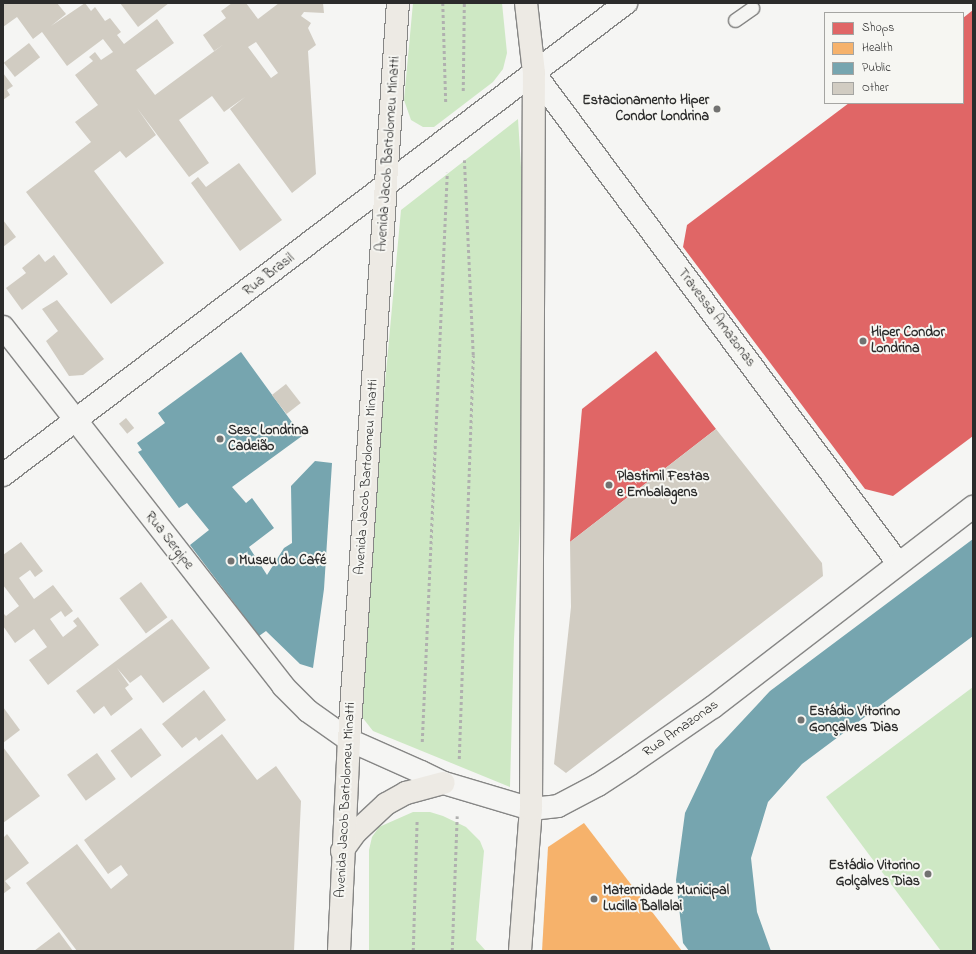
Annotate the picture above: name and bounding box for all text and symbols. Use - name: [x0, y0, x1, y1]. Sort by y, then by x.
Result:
- legend: [824, 12, 964, 104]
- text: Shops: [862, 19, 894, 37]
- text: Health: [862, 39, 893, 57]
- street label: Avenida Jacob Bartolomeu Minatti: [374, 56, 404, 252]
- text: Public: [862, 59, 891, 77]
- text: Other: [862, 79, 889, 97]
- place label: Estacionamento Hiper Condor Londrina: [582, 93, 709, 126]
- marker: Estacionamento Hiper Condor Londrina: [712, 104, 722, 114]
- street label: Rua Brasil: [240, 250, 298, 300]
- street label: Travessa Amazonas: [673, 265, 759, 371]
- place label: Hiper Condor Londrina: [871, 325, 945, 358]
- marker: Hiper Condor Londrina: [858, 336, 868, 346]
- street label: Avenida Jacob Bartolomeu Minatti: [352, 379, 382, 575]
- place label: Sesc Londrina Cadeião: [228, 423, 309, 456]
- marker: Sesc Londrina Cadeião: [215, 434, 225, 444]
- place label: Plastimil Festas e Embalagens: [617, 469, 710, 502]
- marker: Plastimil Festas e Embalagens: [604, 480, 614, 490]
- street label: Rua Sergipe: [141, 509, 197, 573]
- place label: Museu do Café: [239, 553, 326, 569]
- marker: Museu do Café: [226, 556, 236, 566]
- street label: Rua Amazonas: [640, 697, 722, 761]
- street label: Avenida Jacob Bartolomeu Minatti: [332, 702, 360, 898]
- place label: Estádio Vitorino Gonçalves Dias: [809, 704, 900, 736]
- marker: Estádio Vitorino Gonçalves Dias: [796, 715, 806, 725]
- place label: Estádio Vitorino Golçalves Dias: [829, 858, 920, 890]
- marker: Estádio Vitorino Golçalves Dias: [923, 869, 933, 879]
- place label: Maternidade Municipal Lucilla Ballalai: [603, 883, 729, 916]
- marker: Maternidade Municipal Lucilla Ballalai: [588, 893, 600, 905]

